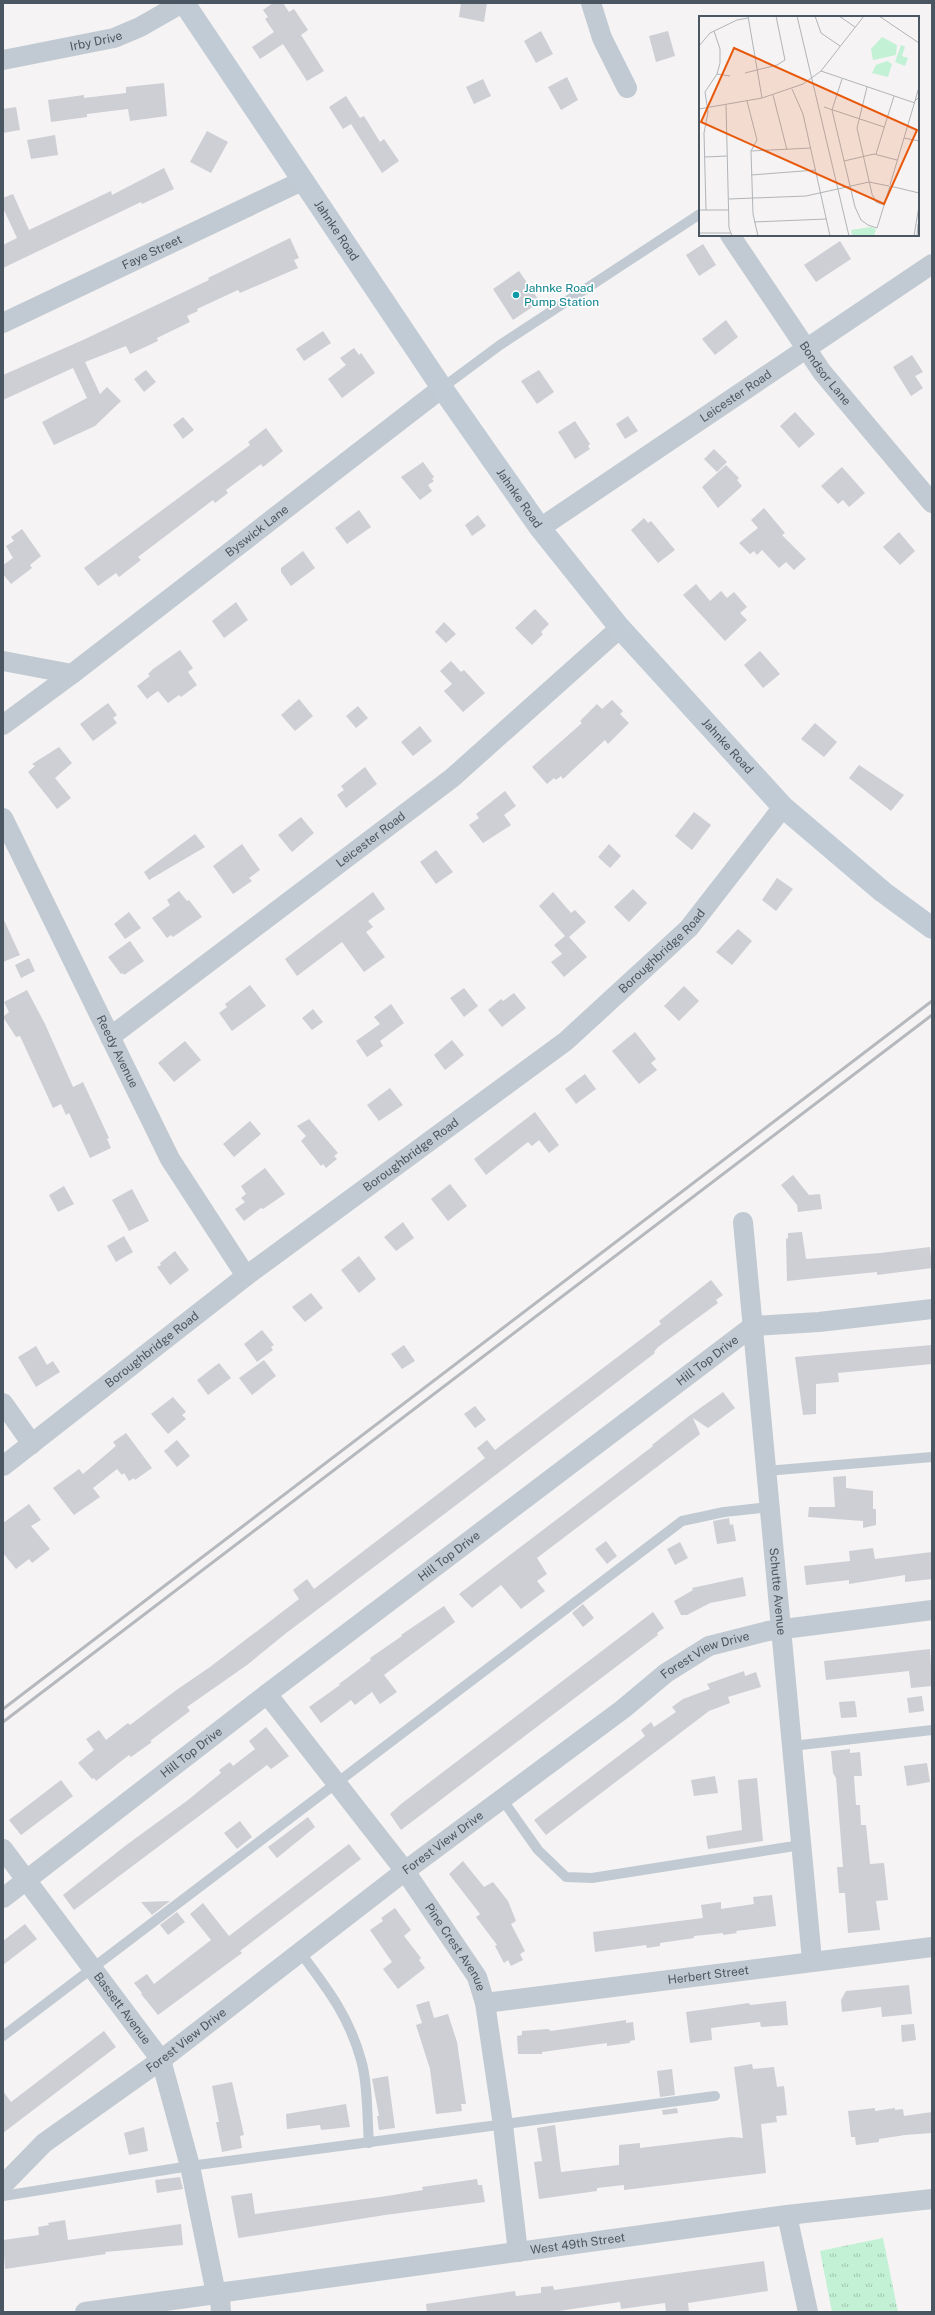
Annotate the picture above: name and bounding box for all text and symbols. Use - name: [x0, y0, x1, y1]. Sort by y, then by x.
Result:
- inset map: [699, 16, 919, 236]
- street label: Irby Drive: [69, 28, 125, 54]
- street label: Jahnke Road: [311, 198, 362, 263]
- street label: Faye Street: [120, 232, 184, 272]
- place label: Jahnke Road Pump Station: [524, 281, 599, 309]
- marker: Jahnke Road Pump Station: [511, 290, 521, 300]
- street label: Bondsor Lane: [796, 339, 854, 408]
- street label: Leicester Road: [697, 367, 774, 425]
- street label: Jahnke Road: [493, 466, 545, 531]
- street label: Byswick Lane: [223, 502, 291, 560]
- street label: Jahnke Road: [699, 716, 756, 776]
- street label: Leicester Road: [333, 809, 408, 870]
- street label: Boroughbridge Road: [616, 906, 708, 996]
- street label: Reedy Avenue: [94, 1013, 141, 1090]
- street label: Boroughbridge Road: [360, 1115, 461, 1195]
- street label: Boroughbridge Road: [102, 1309, 202, 1391]
- street label: Hill Top Drive: [674, 1332, 741, 1389]
- street label: Hill Top Drive: [415, 1528, 483, 1584]
- street label: Schutte Avenue: [766, 1547, 789, 1636]
- street label: Forest View Drive: [658, 1629, 751, 1682]
- street label: Hill Top Drive: [158, 1724, 225, 1781]
- street label: Forest View Drive: [400, 1808, 486, 1877]
- street label: Pine Crest Avenue: [422, 1901, 488, 1993]
- street label: Herbert Street: [667, 1963, 750, 1987]
- street label: Bassett Avenue: [91, 1970, 154, 2047]
- street label: Forest View Drive: [143, 2005, 229, 2075]
- street label: West 49th Street: [529, 2230, 626, 2257]

